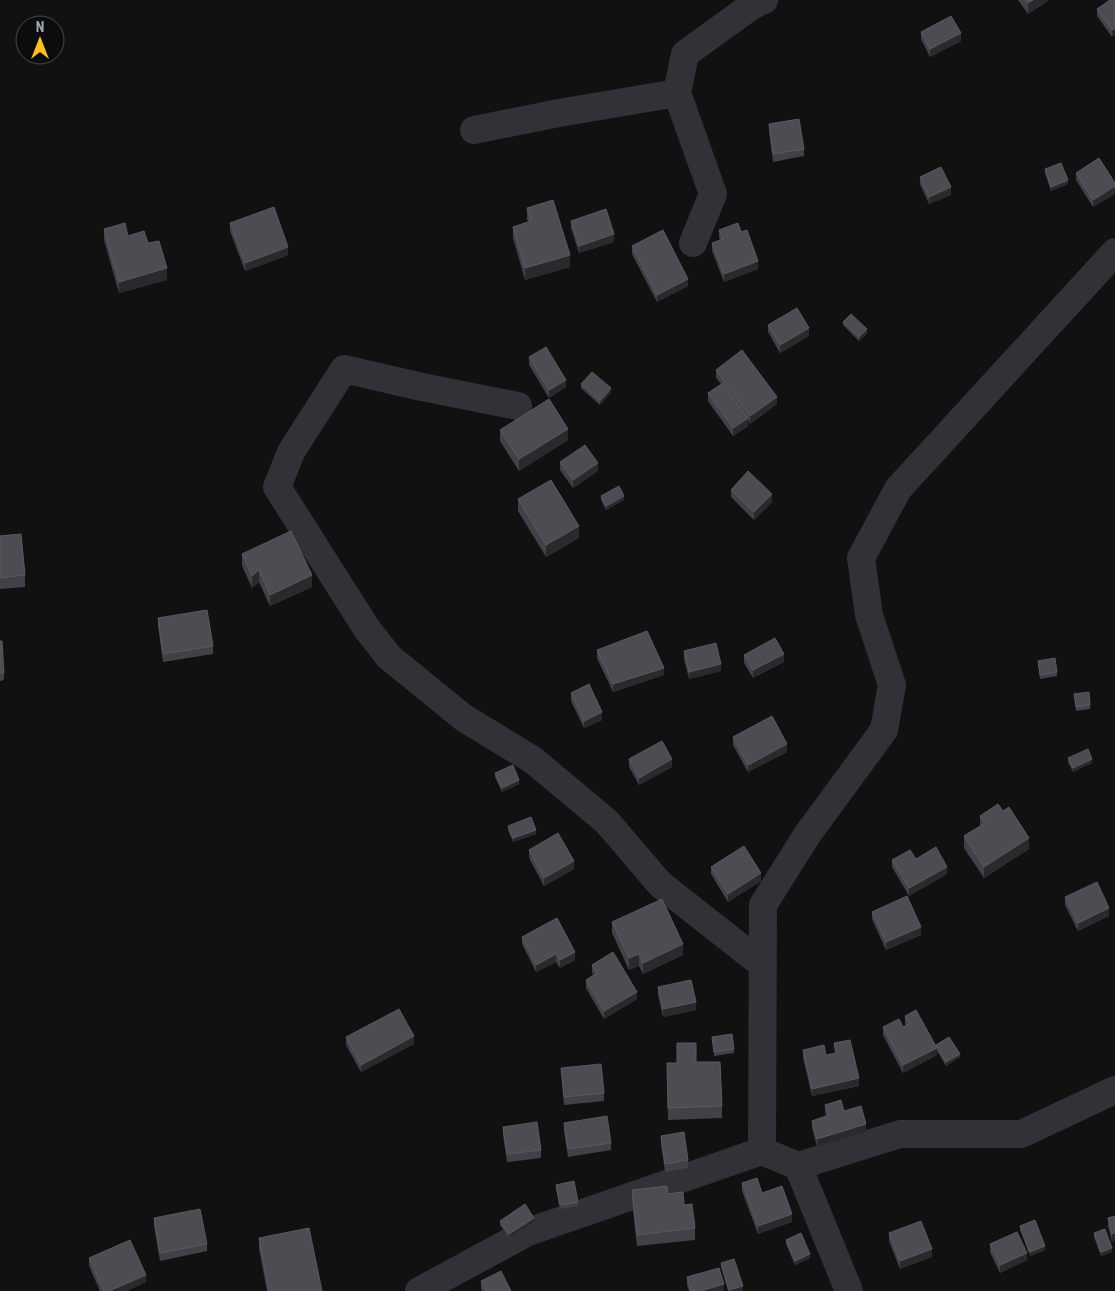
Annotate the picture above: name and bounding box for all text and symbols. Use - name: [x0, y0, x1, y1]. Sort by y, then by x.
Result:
- north arrow: [15, 15, 65, 65]
- text: N: [36, 19, 44, 35]

